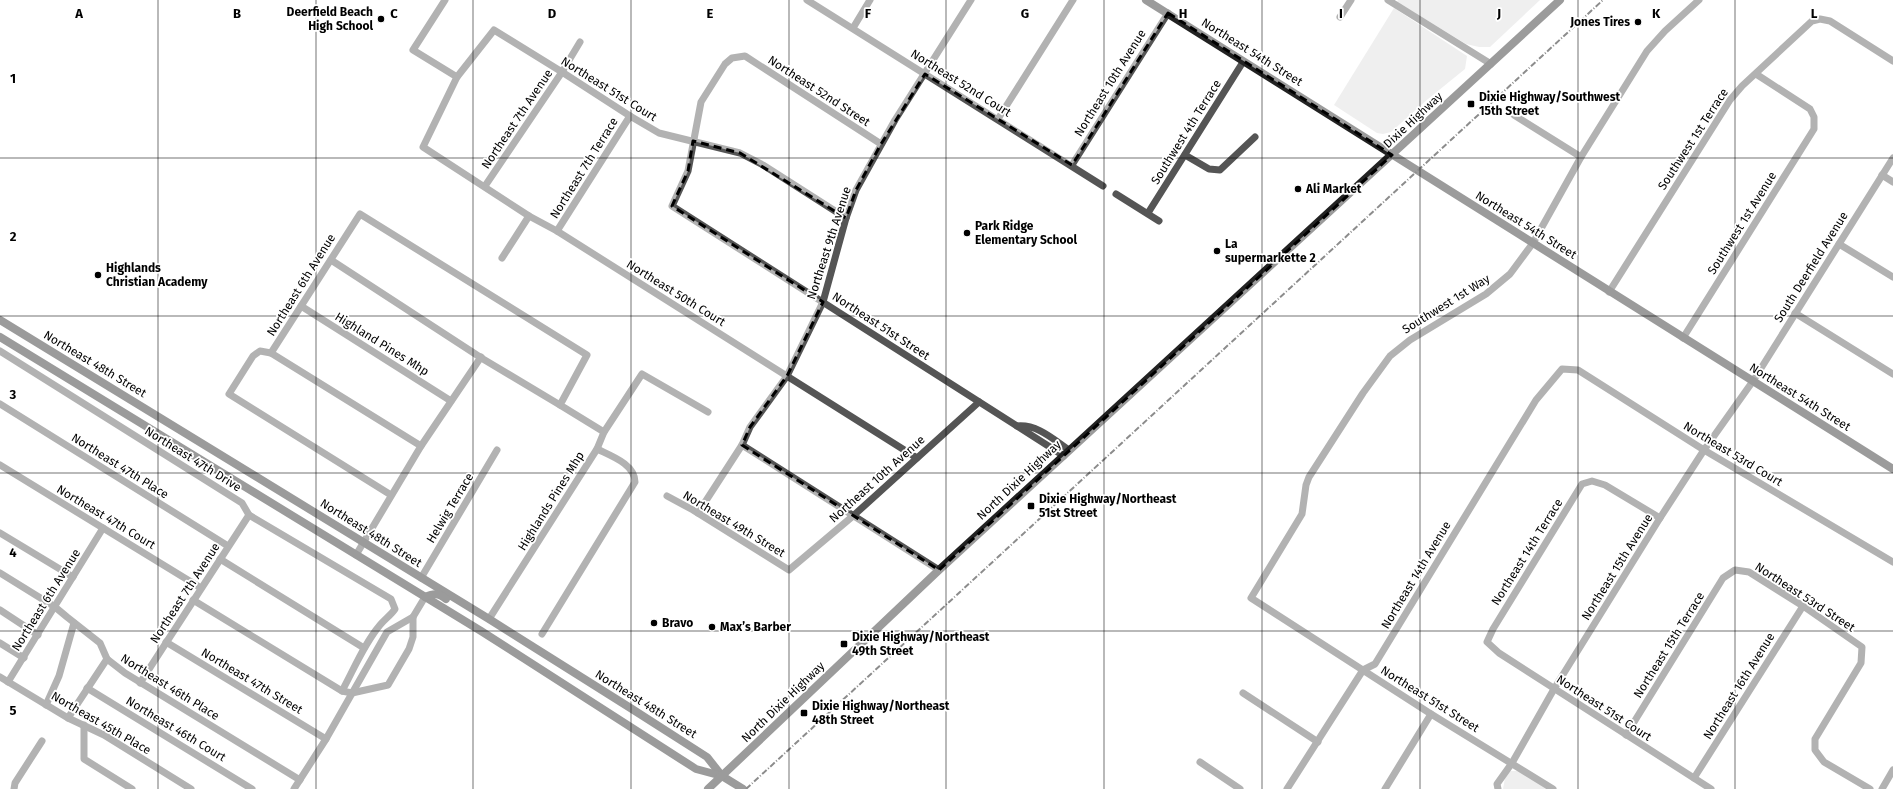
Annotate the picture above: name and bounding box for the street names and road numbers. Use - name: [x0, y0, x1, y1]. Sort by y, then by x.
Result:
- street label: Northeast 54th Street: [1199, 15, 1306, 89]
- street label: Northeast 10th Avenue: [1071, 27, 1149, 139]
- street label: Northeast 52nd Court: [908, 46, 1014, 120]
- street label: Northeast 52nd Street: [765, 53, 873, 130]
- street label: Northeast 51st Court: [559, 54, 660, 125]
- street label: Northeast 7th Avenue: [479, 67, 555, 171]
- street label: Southwest 4th Terrace: [1148, 77, 1224, 187]
- street label: Southwest 1st Terrace: [1655, 86, 1731, 192]
- street label: Dixie Highway: [1381, 89, 1445, 151]
- street label: Northeast 7th Terrace: [547, 115, 621, 221]
- street label: Southwest 1st Avenue: [1705, 169, 1779, 277]
- street label: Northeast 9th Avenue: [804, 185, 854, 301]
- street label: Northeast 54th Street: [1473, 188, 1580, 262]
- street label: South Deerfield Avenue: [1771, 209, 1851, 325]
- street label: Northeast 6th Avenue: [264, 231, 338, 339]
- street label: Northeast 50th Court: [624, 257, 729, 329]
- street label: Southwest 1st Way: [1400, 271, 1492, 337]
- street label: Northeast 51st Street: [830, 289, 933, 363]
- street label: Highland Pines Mhp: [332, 309, 432, 379]
- street label: Northeast 48th Street: [41, 328, 149, 401]
- street label: Northeast 54th Street: [1747, 360, 1854, 434]
- street label: Northeast 53rd Court: [1681, 419, 1786, 489]
- street label: Northeast 47th Drive: [142, 424, 244, 494]
- street label: Northeast 47th Place: [69, 430, 171, 502]
- street label: Northeast 10th Avenue: [826, 433, 928, 525]
- street label: North Dixie Highway: [974, 437, 1064, 523]
- street label: Highlands Pines Mhp: [515, 449, 587, 553]
- street label: Helwig Terrace: [424, 470, 476, 546]
- street label: Northeast 47th Court: [54, 482, 158, 552]
- street label: Northeast 49th Street: [680, 488, 788, 560]
- street label: Northeast 48th Street: [318, 496, 425, 570]
- street label: Northeast 14th Terrace: [1489, 496, 1565, 608]
- street label: Northeast 15th Avenue: [1579, 511, 1655, 623]
- street label: Northeast 14th Avenue: [1378, 519, 1454, 631]
- street label: Northeast 7th Avenue: [147, 540, 223, 646]
- street label: Northeast 6th Avenue: [9, 546, 83, 654]
- street label: Northeast 53rd Street: [1752, 559, 1858, 635]
- street label: Northeast 15th Terrace: [1631, 589, 1707, 701]
- street label: Northeast 16th Avenue: [1700, 630, 1778, 742]
- street label: Northeast 47th Street: [199, 645, 306, 717]
- street label: Northeast 46th Place: [118, 651, 222, 723]
- street label: North Dixie Highway: [739, 659, 827, 745]
- street label: Northeast 51st Street: [1378, 663, 1482, 735]
- street label: Northeast 48th Street: [593, 667, 700, 741]
- street label: Northeast 51st Court: [1554, 672, 1655, 744]
- street label: Northeast 45th Place: [49, 689, 153, 757]
- street label: Northeast 46th Court: [124, 694, 229, 765]

